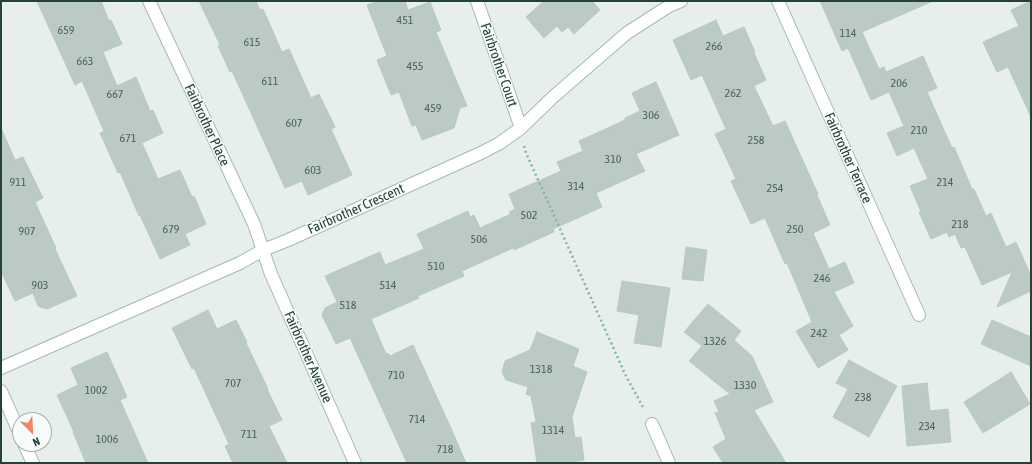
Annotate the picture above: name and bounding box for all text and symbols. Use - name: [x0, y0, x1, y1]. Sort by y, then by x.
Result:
- house number: 451: [397, 13, 413, 27]
- street label: Fairbrother Court: [477, 21, 521, 109]
- house number: 659: [58, 23, 74, 37]
- house number: 114: [840, 26, 856, 40]
- house number: 615: [244, 35, 260, 49]
- house number: 266: [706, 39, 722, 53]
- house number: 663: [77, 54, 93, 68]
- house number: 455: [407, 59, 423, 73]
- house number: 611: [262, 74, 278, 88]
- house number: 206: [891, 76, 907, 90]
- street label: Fairbrother Place: [181, 81, 233, 169]
- house number: 262: [725, 86, 741, 100]
- house number: 667: [107, 87, 123, 101]
- house number: 459: [425, 101, 441, 115]
- house number: 306: [643, 108, 659, 122]
- street label: Fairbrother Terrace: [821, 110, 875, 206]
- house number: 607: [286, 116, 302, 130]
- house number: 210: [911, 123, 927, 137]
- house number: 671: [120, 131, 136, 145]
- house number: 258: [748, 133, 764, 147]
- house number: 310: [605, 152, 621, 166]
- house number: 603: [305, 163, 321, 177]
- house number: 911: [10, 175, 26, 189]
- house number: 214: [937, 175, 953, 189]
- house number: 314: [568, 179, 584, 193]
- street label: Fairbrother Crescent: [305, 180, 407, 238]
- house number: 254: [767, 181, 783, 195]
- house number: 502: [521, 208, 537, 222]
- house number: 218: [952, 217, 968, 231]
- house number: 679: [163, 222, 179, 236]
- house number: 250: [787, 222, 803, 236]
- house number: 907: [19, 224, 35, 238]
- house number: 506: [471, 232, 487, 246]
- house number: 510: [428, 259, 444, 273]
- house number: 246: [814, 271, 830, 285]
- house number: 903: [32, 278, 48, 292]
- house number: 514: [380, 278, 396, 292]
- house number: 518: [340, 298, 356, 312]
- street label: Fairbrother Avenue: [280, 309, 336, 405]
- house number: 242: [811, 326, 827, 340]
- house number: 1326: [704, 334, 726, 348]
- house number: 1318: [530, 362, 552, 376]
- house number: 710: [388, 368, 404, 382]
- house number: 707: [225, 376, 241, 390]
- house number: 1330: [734, 378, 756, 392]
- house number: 1002: [85, 383, 107, 397]
- house number: 238: [855, 390, 871, 404]
- north arrow: [12, 412, 52, 452]
- house number: 714: [409, 412, 425, 426]
- house number: 234: [919, 419, 935, 433]
- house number: 1314: [542, 423, 564, 437]
- house number: 711: [241, 427, 257, 441]
- house number: 1006: [96, 432, 118, 446]
- text: N: [31, 435, 42, 449]
- house number: 718: [437, 442, 453, 456]

